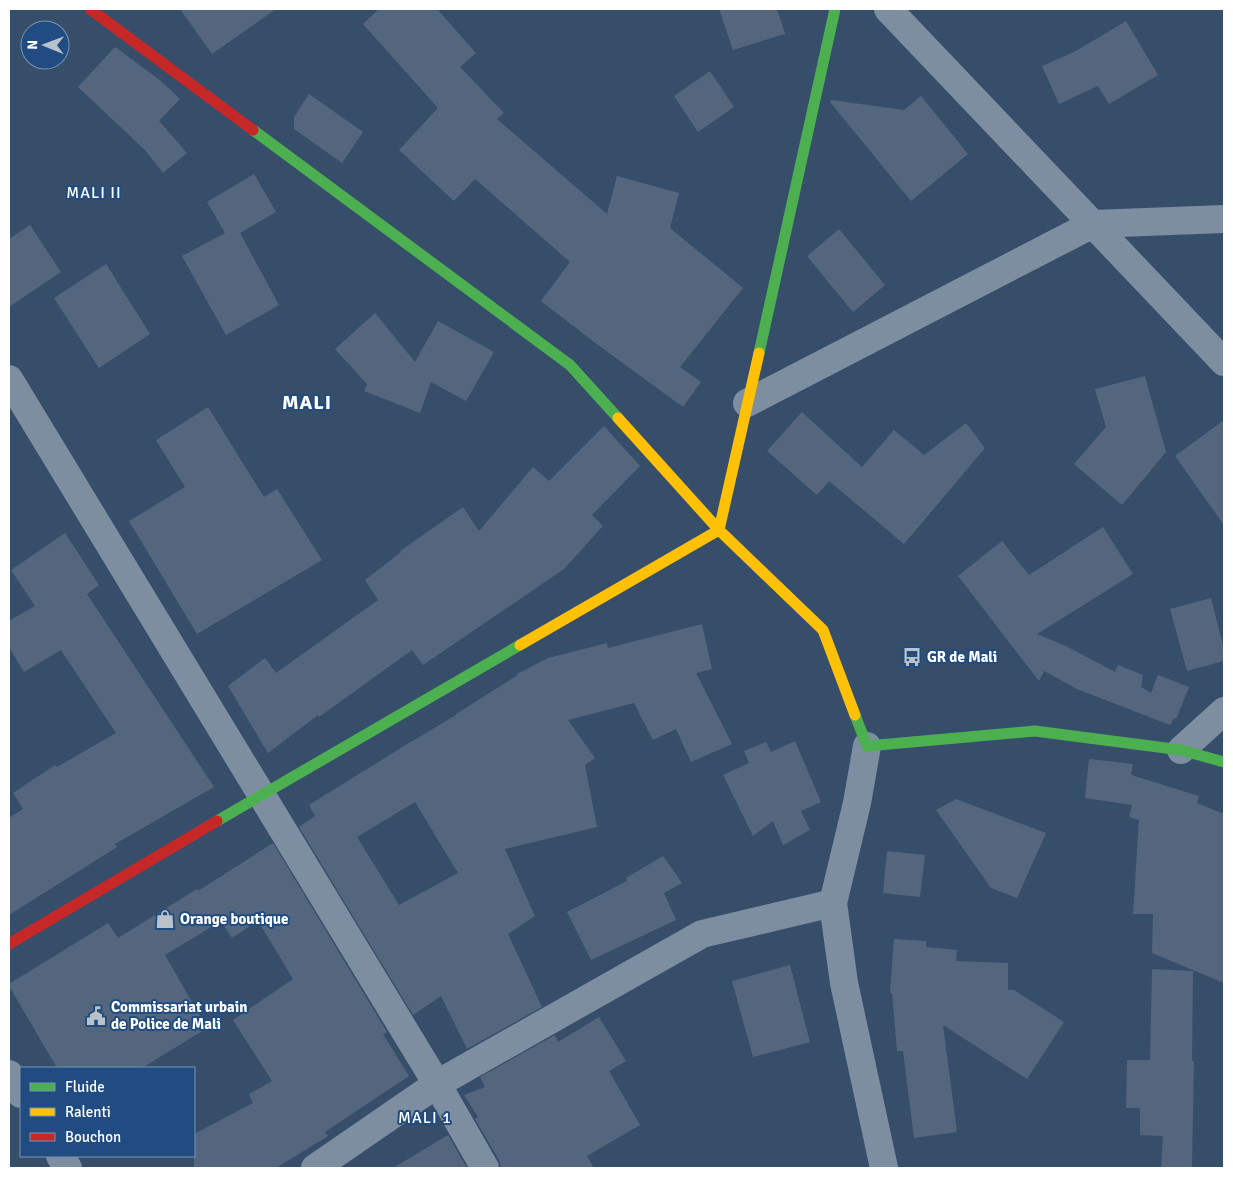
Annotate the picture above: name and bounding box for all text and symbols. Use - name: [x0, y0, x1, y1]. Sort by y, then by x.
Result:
- north arrow: [20, 20, 70, 70]
- text: N: [24, 40, 41, 50]
- district label: MALI II: [66, 183, 122, 203]
- district label: MALI: [282, 390, 332, 415]
- bus stop icon: GR de Mali: [901, 646, 923, 668]
- place label: GR de Mali: [927, 648, 997, 666]
- shop icon: Orange boutique: [154, 908, 176, 930]
- place label: Orange boutique: [180, 910, 288, 928]
- place label: Commissariat urbain de Police de Mali: [111, 998, 247, 1033]
- public building icon: Commissariat urbain de Police de Mali: [85, 1005, 107, 1027]
- legend: [20, 1067, 195, 1157]
- text: Fluide: [65, 1078, 105, 1096]
- text: Ralenti: [65, 1103, 111, 1121]
- district label: MALI 1: [398, 1108, 452, 1128]
- text: Bouchon: [65, 1128, 121, 1146]

